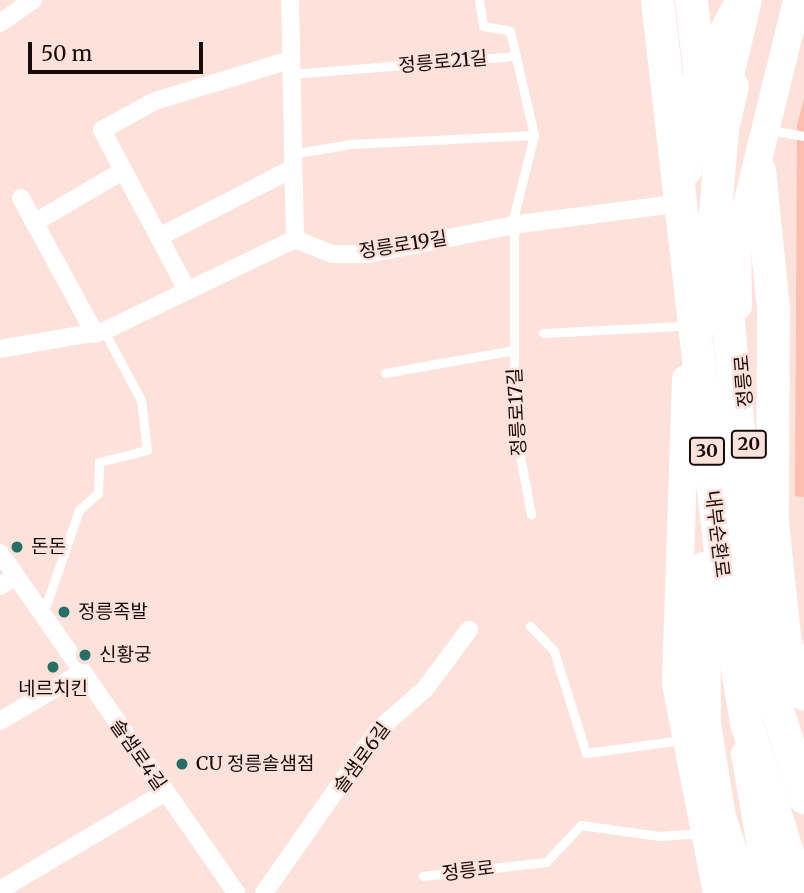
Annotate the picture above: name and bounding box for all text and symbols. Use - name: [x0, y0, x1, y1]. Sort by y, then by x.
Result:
- scale bar: [32, 28, 206, 72]
- text: 50 m: [41, 40, 92, 67]
- street label: 정릉로21길: [398, 47, 488, 77]
- street label: 정릉로19길: [357, 227, 449, 263]
- street label: 정릉로: [730, 354, 758, 408]
- street label: 정릉로17길: [503, 367, 531, 457]
- road number: 20: [730, 430, 768, 458]
- road number: 30: [688, 436, 726, 466]
- street label: 내부순환로: [700, 489, 734, 579]
- place label: 돈돈: [31, 536, 66, 558]
- marker: 돈돈: [9, 539, 25, 555]
- place label: 정릉족발: [78, 601, 148, 623]
- marker: 정릉족발: [56, 604, 72, 620]
- place label: 신황궁: [99, 644, 151, 666]
- marker: 신황궁: [77, 647, 93, 663]
- marker: 네르치킨: [45, 659, 61, 675]
- place label: 네르치킨: [18, 678, 88, 700]
- street label: 솔샘로4길: [105, 715, 171, 795]
- street label: 솔샘로6길: [329, 718, 395, 798]
- place label: CU 정릉솔샘점: [196, 753, 314, 775]
- marker: CU 정릉솔샘점: [174, 756, 190, 772]
- street label: 정릉로: [441, 856, 495, 886]

